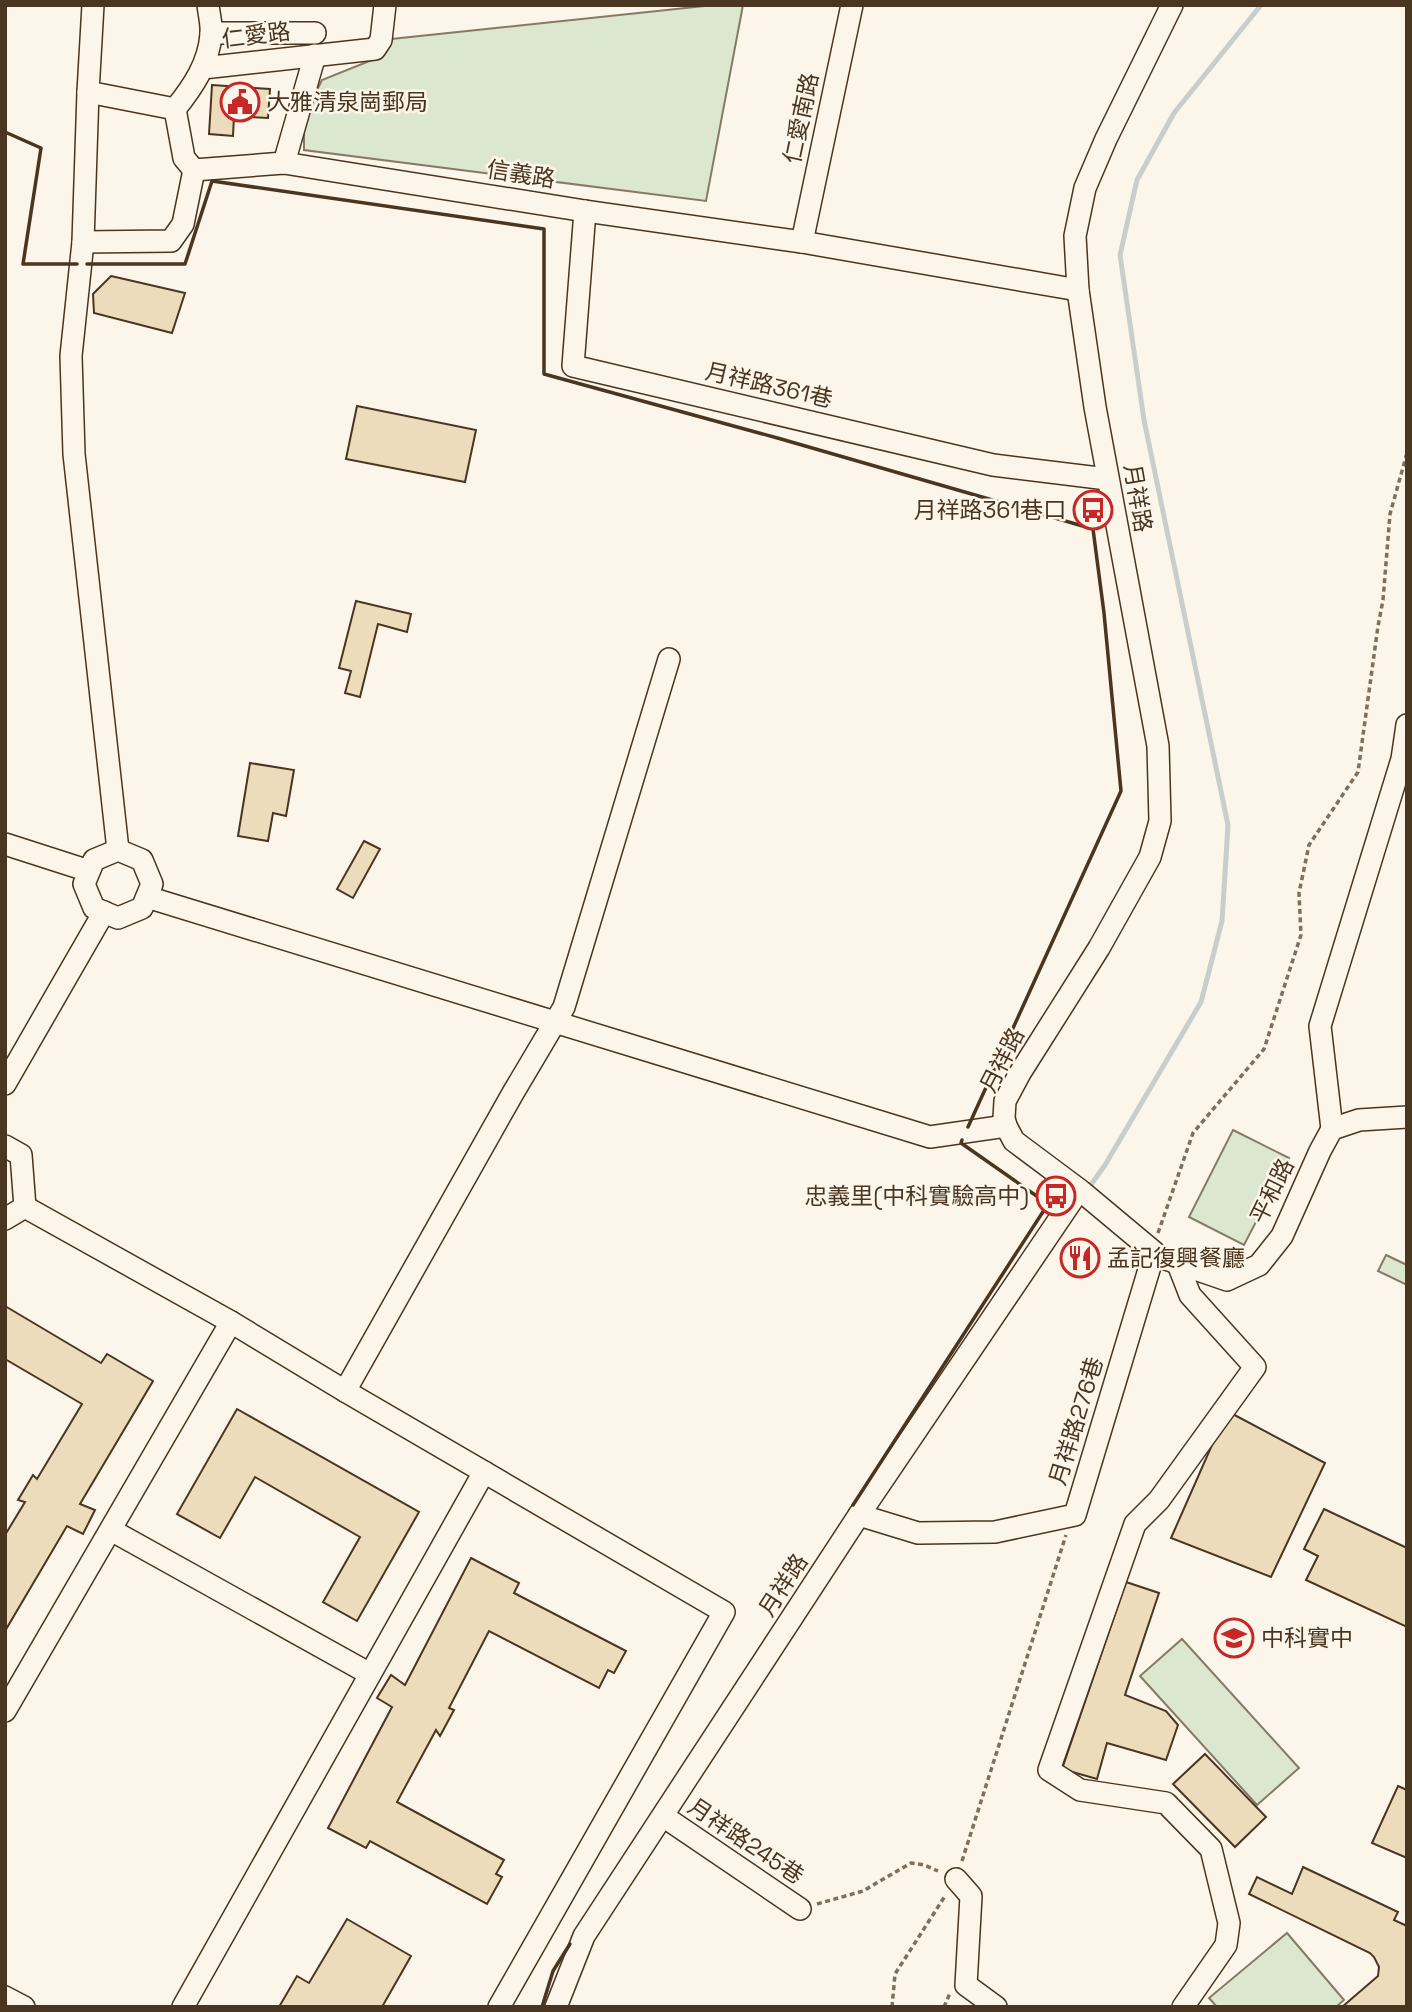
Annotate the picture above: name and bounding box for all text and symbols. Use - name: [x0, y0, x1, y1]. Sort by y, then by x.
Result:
- street label: 仁愛路: [220, 16, 292, 54]
- street label: 仁愛南路: [777, 70, 825, 166]
- public building icon: 大雅清泉崗郵局: [219, 81, 261, 123]
- place label: 大雅清泉崗郵局: [267, 87, 428, 117]
- street label: 信義路: [485, 154, 557, 194]
- street label: 月祥路361巷: [703, 356, 835, 414]
- street label: 月祥路: [1117, 461, 1159, 535]
- bus stop icon: 月祥路361巷口: [1072, 489, 1114, 531]
- place label: 月祥路361巷口: [913, 495, 1066, 525]
- street label: 月祥路: [973, 1022, 1031, 1098]
- street label: 平和路: [1243, 1153, 1301, 1229]
- bus stop icon: 忠義里(中科實驗高中): [1035, 1175, 1077, 1217]
- place label: 忠義里(中科實驗高中): [805, 1181, 1029, 1211]
- restaurant icon: 孟記復興餐廳: [1059, 1237, 1101, 1279]
- place label: 孟記復興餐廳: [1107, 1243, 1245, 1273]
- street label: 月祥路276巷: [1042, 1353, 1110, 1489]
- street label: 月祥路: [752, 1548, 814, 1622]
- school or university icon: 中科實中: [1213, 1617, 1255, 1659]
- place label: 中科實中: [1261, 1623, 1353, 1653]
- street label: 月祥路245巷: [682, 1791, 810, 1891]

